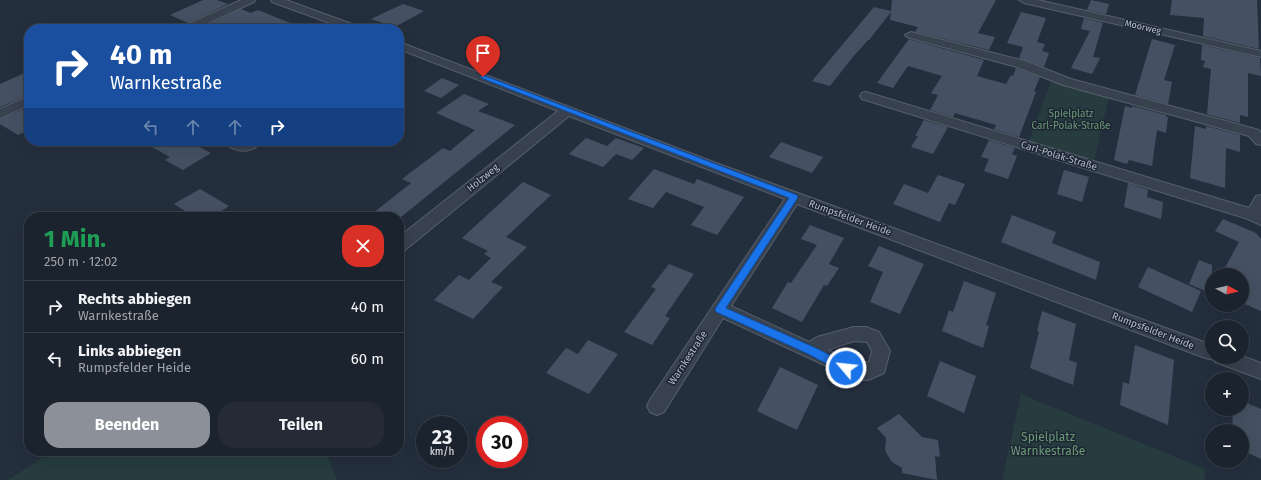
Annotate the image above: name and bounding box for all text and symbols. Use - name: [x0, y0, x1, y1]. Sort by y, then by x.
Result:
- street label: Moorweg: [1124, 18, 1162, 36]
- pin: [466, 36, 500, 77]
- text: 40 m: [110, 38, 173, 71]
- icon: right: [44, 40, 96, 92]
- icon: arrive: [472, 42, 494, 64]
- text: Warnkestraße: [110, 72, 222, 94]
- park label: Spielplatz Carl-Polak-Straße: [1031, 108, 1111, 132]
- icon: left: [140, 116, 162, 138]
- icon: ahead: [182, 116, 204, 138]
- icon: ahead: [224, 116, 246, 138]
- icon: right: [266, 116, 288, 138]
- street label: Carl-Polak-Straße: [1019, 139, 1099, 173]
- street label: Holzweg: [465, 161, 502, 195]
- street label: Rumpsfelder Heide: [807, 197, 893, 239]
- text: 1 Min.: [44, 225, 106, 253]
- button: close: [342, 225, 384, 267]
- text: 250 m · 12:02: [44, 254, 118, 269]
- north arrow: [1205, 268, 1249, 312]
- map controls: [1205, 268, 1249, 468]
- text: Rechts abbiegen: [78, 290, 191, 308]
- icon: right: [44, 296, 66, 318]
- text: 40 m: [351, 298, 384, 316]
- text: Warnkestraße: [78, 308, 159, 323]
- street label: Rumpsfelder Heide: [1110, 310, 1196, 352]
- button: search: [1205, 320, 1249, 364]
- street label: Warnkestraße: [666, 329, 710, 387]
- text: Links abbiegen: [78, 342, 181, 360]
- position arrow: [825, 347, 867, 389]
- icon: left: [44, 348, 66, 370]
- text: 60 m: [351, 350, 384, 368]
- text: Rumpsfelder Heide: [78, 360, 191, 375]
- button: +: [1205, 372, 1249, 416]
- button: Beenden: [44, 402, 210, 448]
- button: Teilen: [218, 402, 384, 448]
- speed limit sign: 30: [476, 416, 528, 468]
- button: −: [1205, 424, 1249, 468]
- text: 23: [432, 425, 452, 449]
- park label: Spielplatz Warnkestraße: [1011, 430, 1085, 458]
- text: km/h: [430, 446, 454, 458]

